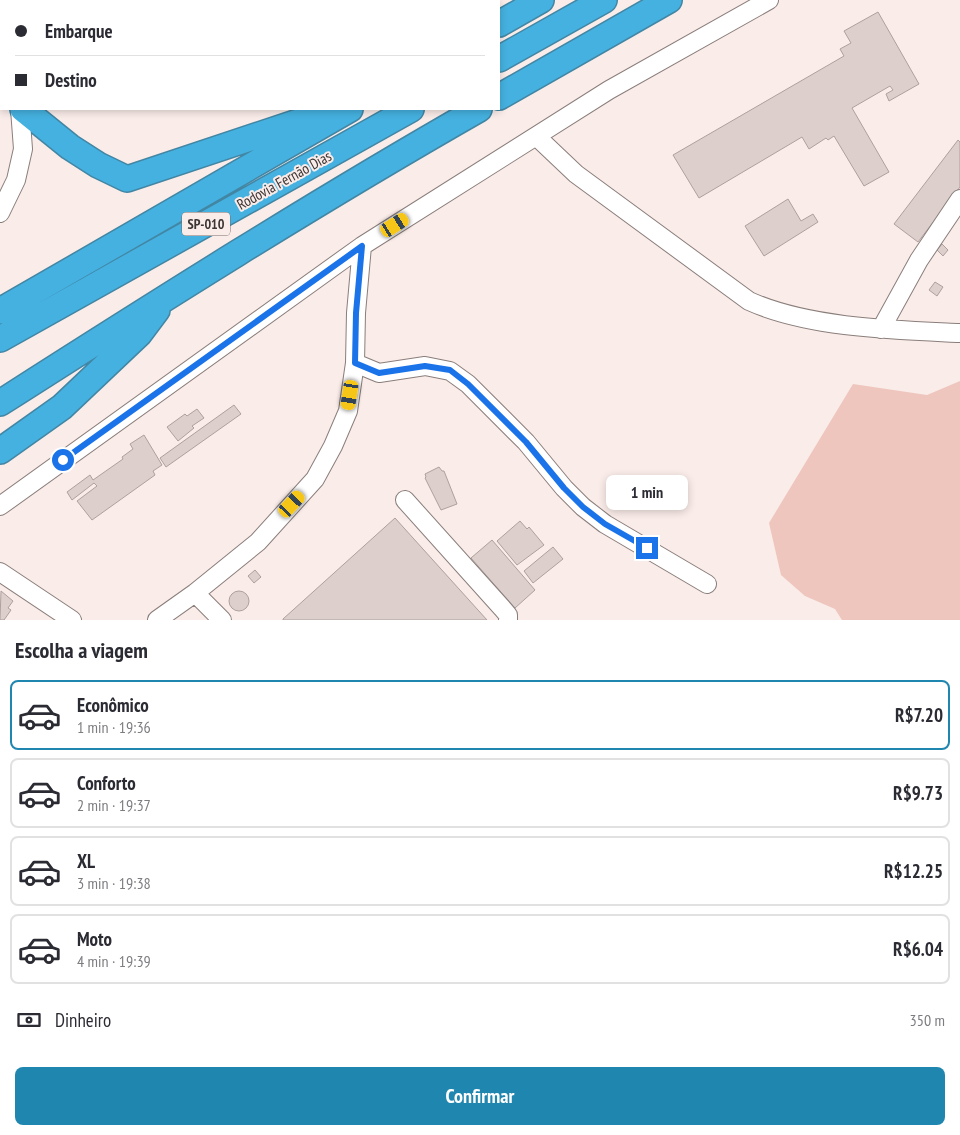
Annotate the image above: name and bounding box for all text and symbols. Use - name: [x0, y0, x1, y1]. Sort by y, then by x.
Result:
- text: Embarque: [45, 19, 113, 43]
- text: Destino: [45, 68, 97, 92]
- street label: Rodovia Fernão Dias: [233, 146, 335, 214]
- car: [378, 211, 411, 239]
- road number: SP-010: [182, 212, 230, 235]
- car: [340, 379, 359, 411]
- route start: [52, 449, 74, 471]
- callout: 1 min: [606, 476, 688, 510]
- text: 1 min: [631, 482, 663, 502]
- car: [276, 488, 307, 520]
- route end: [636, 537, 658, 559]
- text: Escolha a viagem: [15, 636, 148, 664]
- icon: car: [17, 693, 62, 738]
- text: Econômico: [77, 693, 149, 717]
- text: R$7.20: [895, 703, 943, 727]
- text: 1 min · 19:36: [77, 717, 151, 737]
- icon: car: [17, 771, 62, 816]
- text: Conforto: [77, 771, 136, 795]
- text: R$9.73: [893, 781, 943, 805]
- text: 2 min · 19:37: [77, 795, 151, 815]
- icon: car: [17, 849, 62, 894]
- text: XL: [77, 849, 95, 873]
- text: R$12.25: [884, 859, 943, 883]
- text: 3 min · 19:38: [77, 873, 151, 893]
- icon: car: [17, 927, 62, 972]
- text: Moto: [77, 927, 112, 951]
- text: R$6.04: [893, 937, 943, 961]
- text: 4 min · 19:39: [77, 951, 151, 971]
- icon: cash: [15, 1006, 43, 1034]
- text: Dinheiro: [55, 1008, 111, 1032]
- text: 350 m: [910, 1010, 945, 1030]
- button: Confirmar: [15, 1067, 945, 1125]

